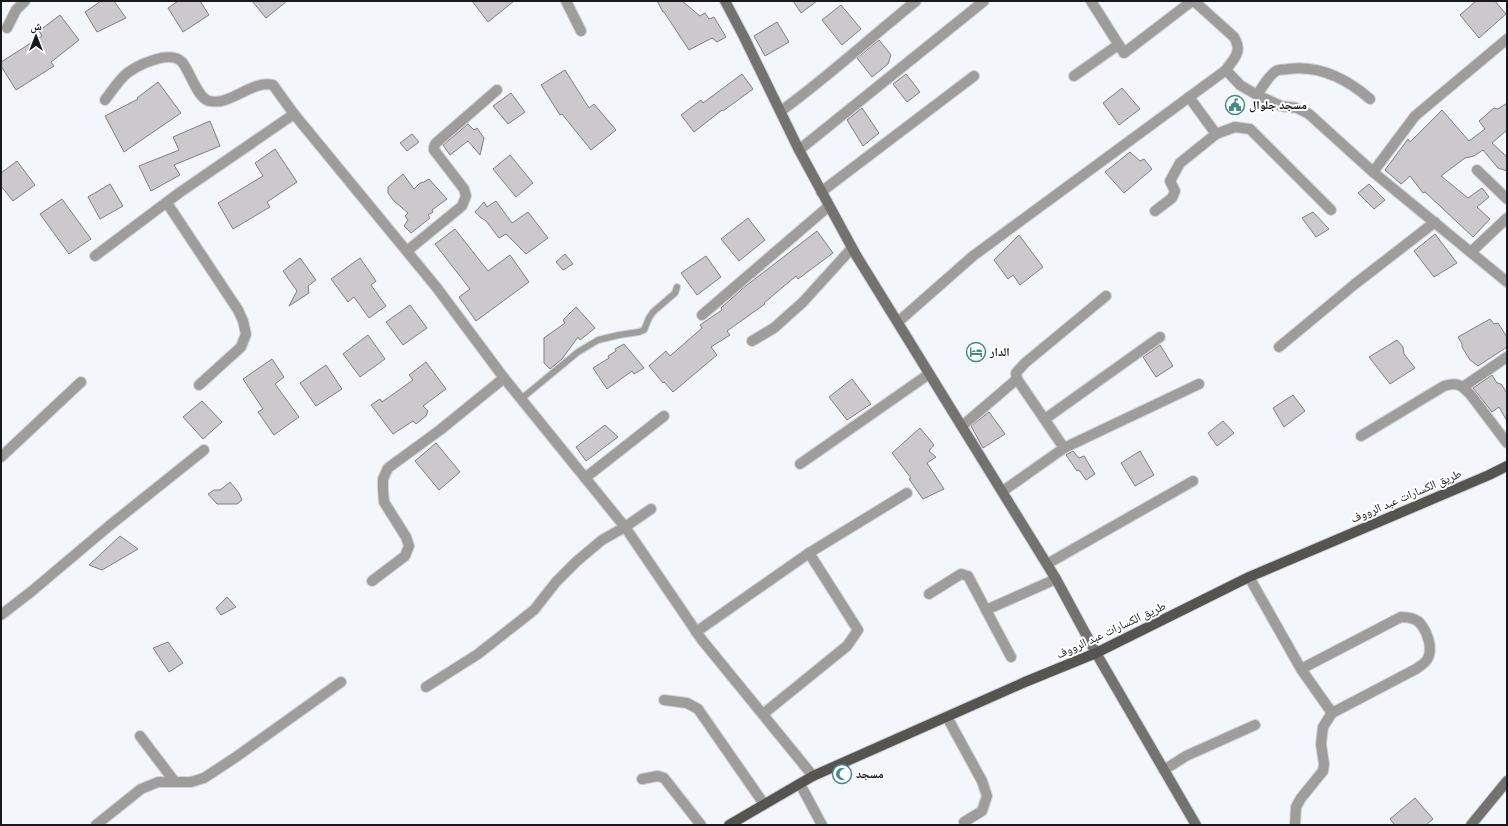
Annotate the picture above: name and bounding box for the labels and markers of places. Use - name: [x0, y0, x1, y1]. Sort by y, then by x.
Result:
- public building icon: مسجد جلوال: [1224, 94, 1246, 116]
- place label: مسجد جلوال: [1249, 98, 1307, 113]
- hotel icon: الدار: [965, 341, 987, 363]
- place label: الدار: [989, 345, 1010, 359]
- mosque icon: مسجد: [831, 763, 853, 785]
- place label: مسجد: [856, 767, 884, 781]

